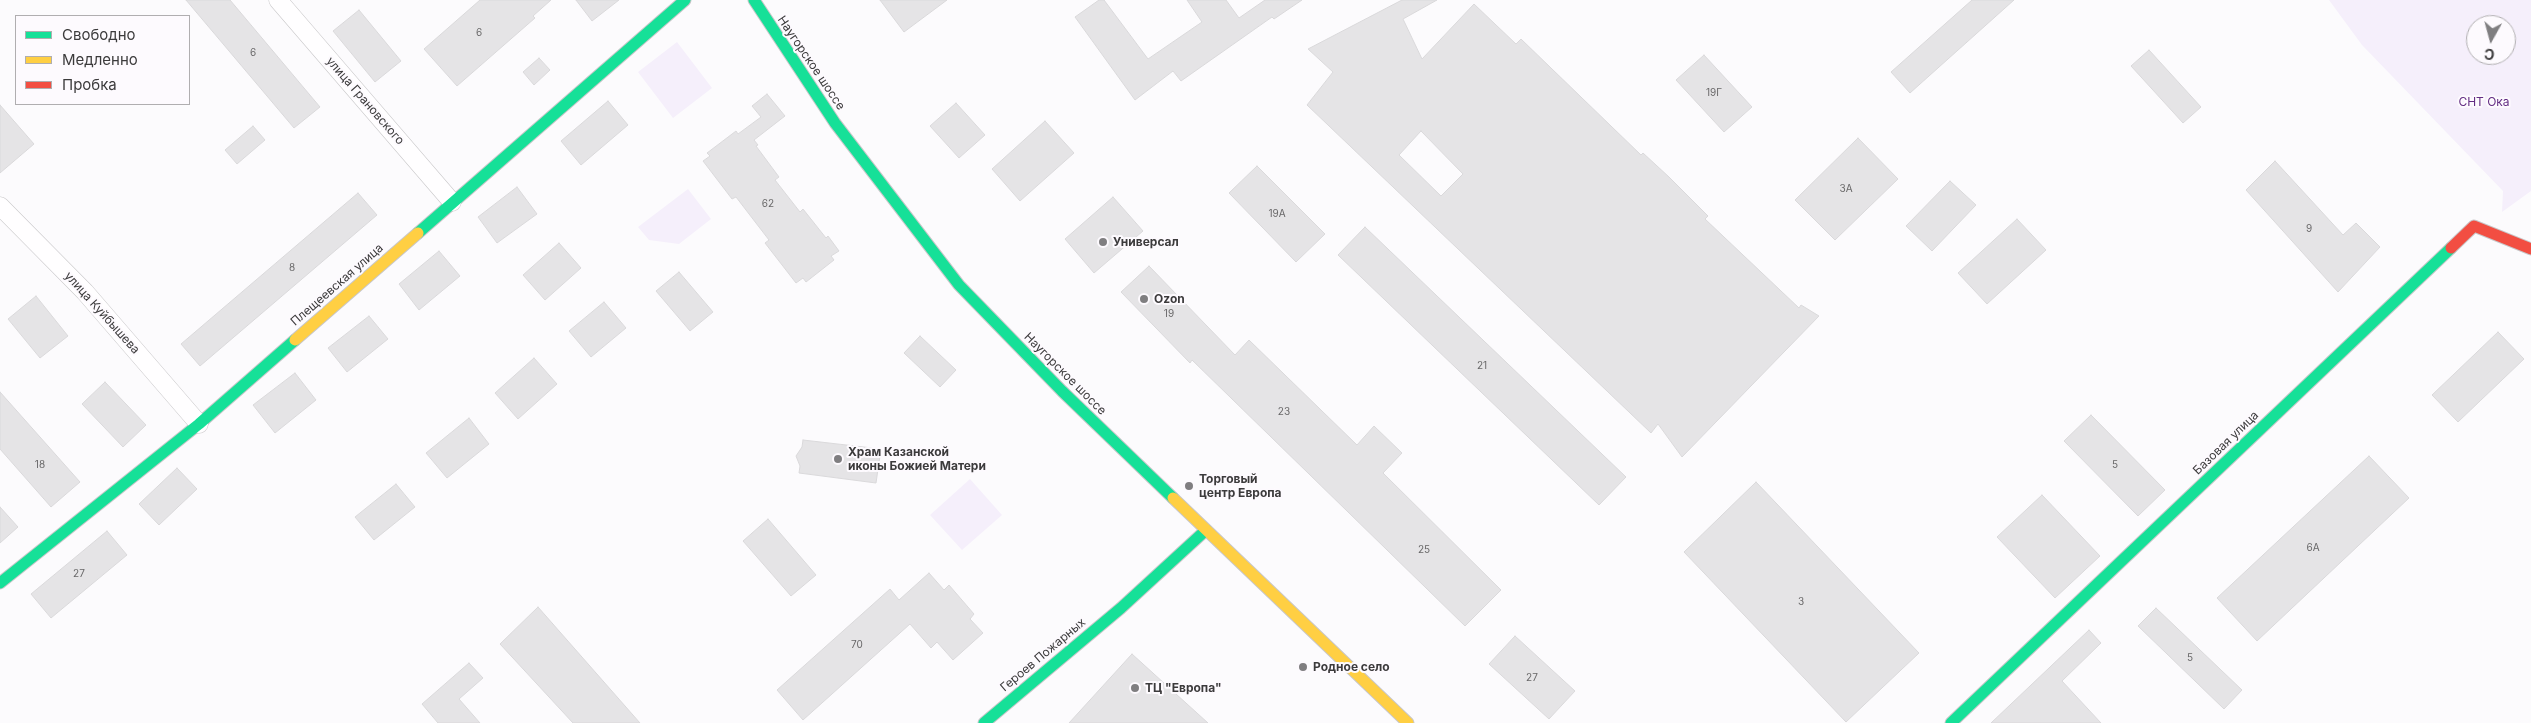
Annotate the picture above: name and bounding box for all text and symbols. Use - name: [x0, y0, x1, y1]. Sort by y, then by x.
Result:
- street label: Наугорское шоссе: [774, 13, 848, 113]
- legend: [15, 15, 190, 105]
- north arrow: [2466, 15, 2516, 65]
- text: Свободно: [62, 25, 136, 44]
- house number: 6: [476, 27, 482, 39]
- text: С: [2483, 45, 2495, 63]
- house number: 6: [250, 47, 256, 59]
- text: Медленно: [62, 50, 138, 69]
- street label: улица Грановского: [323, 54, 407, 148]
- text: Пробка: [62, 75, 117, 94]
- house number: 19Г: [1706, 87, 1722, 99]
- park label: СНТ Ока: [2458, 95, 2510, 109]
- house number: 3А: [1839, 183, 1853, 195]
- house number: 62: [762, 198, 774, 210]
- house number: 19А: [1268, 208, 1286, 220]
- house number: 9: [2306, 223, 2312, 235]
- place label: Универсал: [1113, 235, 1179, 249]
- marker: Универсал: [1097, 236, 1109, 248]
- street label: Плещеевская улица: [288, 241, 386, 329]
- house number: 8: [289, 262, 295, 274]
- street label: улица Куйбышева: [61, 269, 143, 357]
- place label: Ozon: [1154, 292, 1185, 306]
- marker: Ozon: [1138, 293, 1150, 305]
- house number: 19: [1164, 308, 1174, 320]
- street label: Наугорское шоссе: [1021, 330, 1109, 418]
- house number: 21: [1477, 360, 1487, 372]
- house number: 23: [1278, 406, 1290, 418]
- street label: Базовая улица: [2190, 408, 2262, 478]
- place label: Храм Казанской иконы Божией Матери: [848, 445, 986, 473]
- marker: Храм Казанской иконы Божией Матери: [832, 453, 844, 465]
- house number: 18: [35, 459, 45, 471]
- house number: 5: [2112, 459, 2118, 471]
- place label: Торговый центр Европа: [1199, 472, 1282, 500]
- marker: Торговый центр Европа: [1183, 480, 1195, 492]
- house number: 6А: [2306, 542, 2320, 554]
- house number: 25: [1418, 544, 1430, 556]
- house number: 27: [73, 568, 85, 580]
- house number: 3: [1798, 596, 1804, 608]
- street label: Героев Пожарных: [997, 615, 1089, 695]
- house number: 70: [851, 639, 863, 651]
- house number: 5: [2187, 652, 2193, 664]
- place label: Родное село: [1313, 660, 1390, 674]
- marker: Родное село: [1297, 661, 1309, 673]
- house number: 27: [1526, 672, 1538, 684]
- place label: ТЦ "Европа": [1145, 681, 1222, 695]
- marker: ТЦ "Европа": [1129, 682, 1141, 694]

